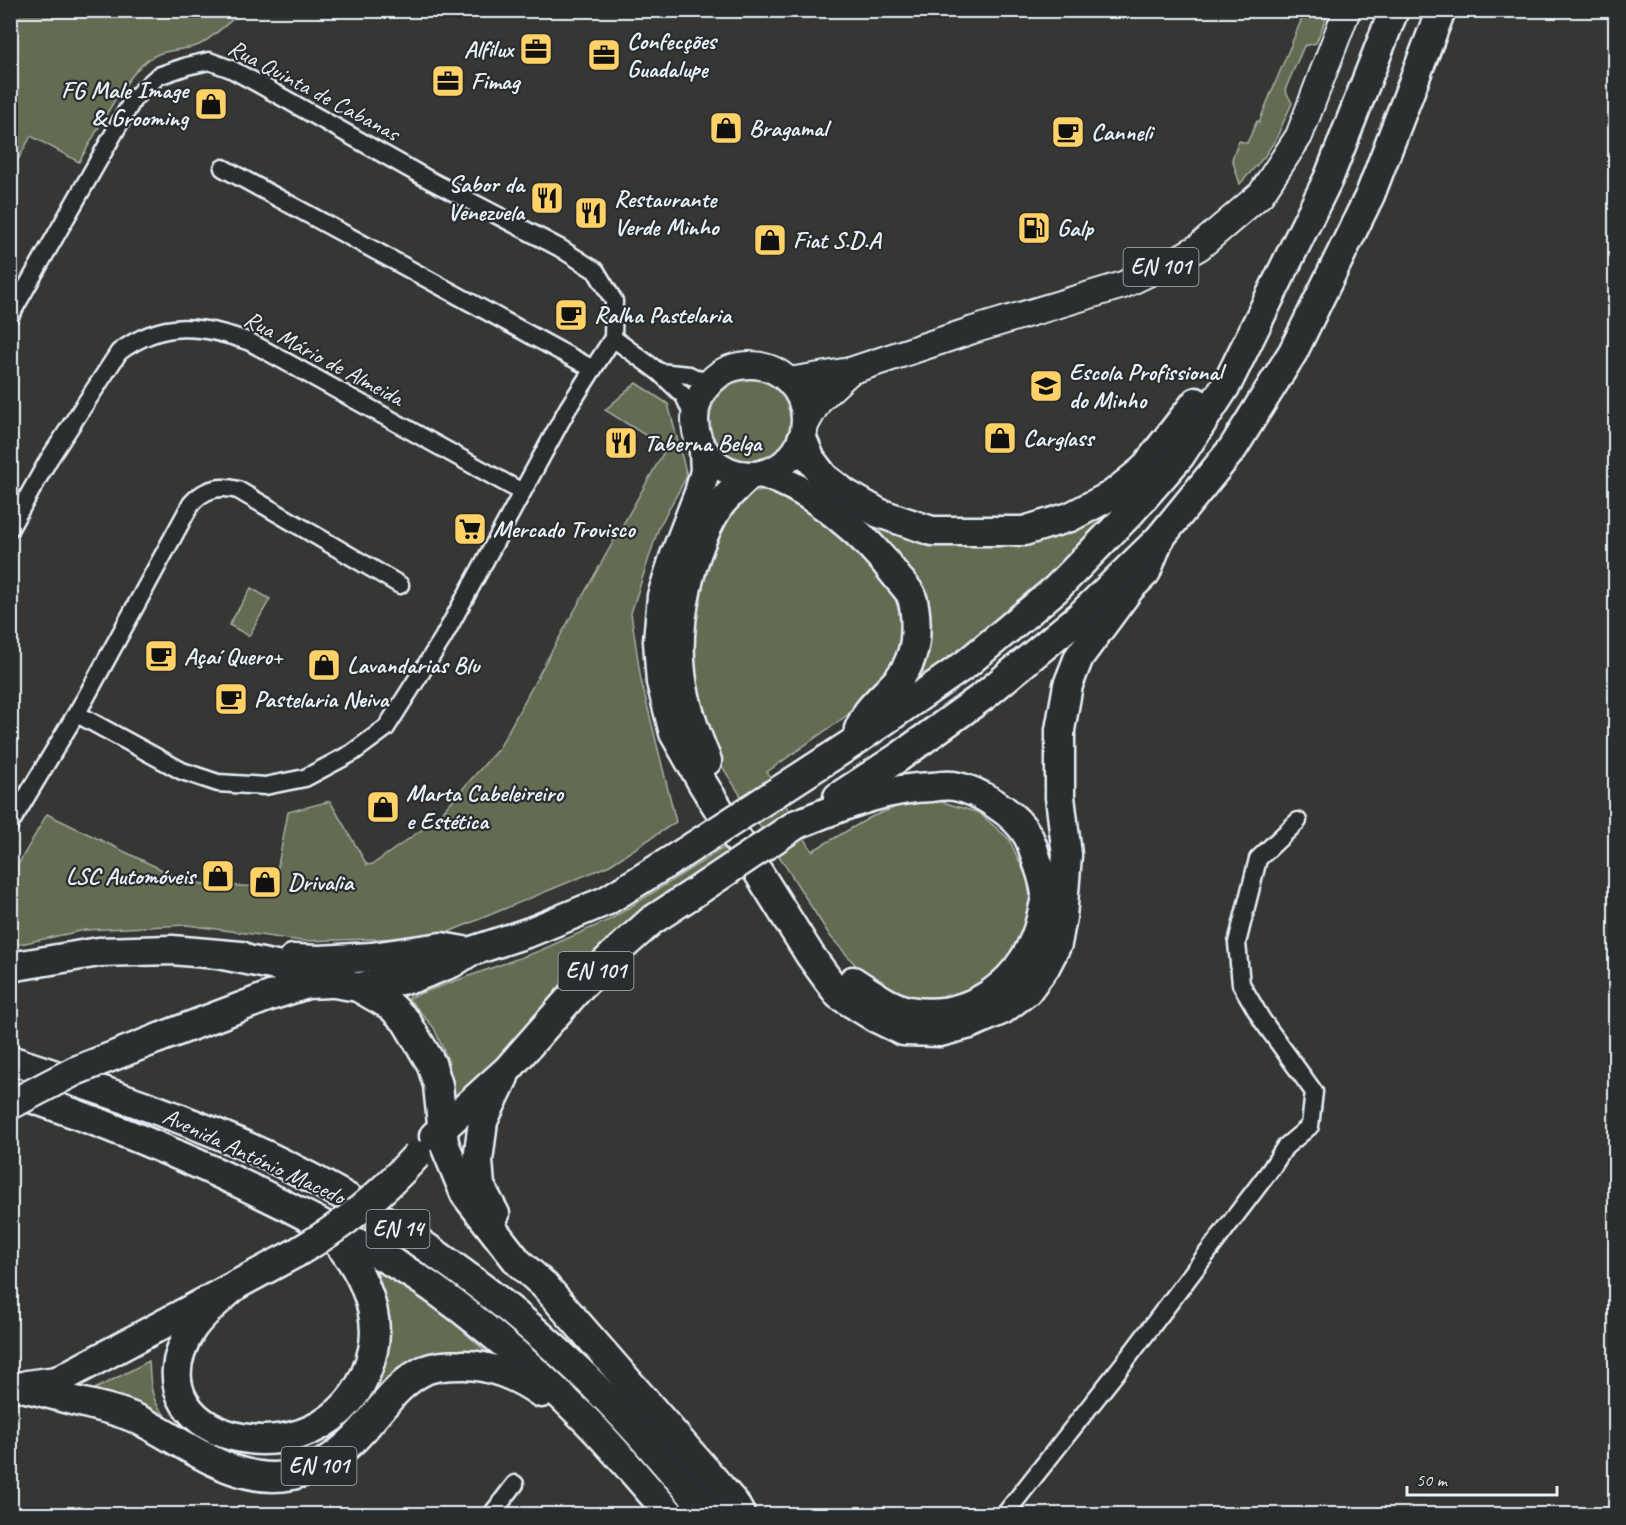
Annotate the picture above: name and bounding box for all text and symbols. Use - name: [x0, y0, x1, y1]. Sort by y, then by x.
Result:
- place label: Confecções Guadalupe: [627, 26, 719, 84]
- office icon: Alfilux: [518, 31, 554, 67]
- street label: Rua Quinta de Cabanas: [223, 32, 406, 149]
- place label: Alfilux: [464, 34, 516, 64]
- office icon: Confecções Guadalupe: [586, 37, 622, 73]
- office icon: Fimag: [430, 63, 466, 99]
- place label: Fimag: [471, 66, 522, 96]
- place label: FG Male Image & Grooming: [61, 75, 190, 133]
- shop icon: FG Male Image & Grooming: [193, 86, 229, 122]
- shop icon: Bragamal: [708, 110, 744, 146]
- place label: Bragamal: [749, 113, 832, 143]
- cafe icon: Canneli: [1050, 114, 1086, 150]
- place label: Canneli: [1091, 117, 1155, 147]
- place label: Sabor da Venezuela: [447, 169, 526, 227]
- restaurant icon: Sabor da Venezuela: [529, 180, 565, 216]
- place label: Restaurante Verde Minho: [614, 184, 721, 242]
- restaurant icon: Restaurante Verde Minho: [573, 195, 609, 231]
- fuel station icon: Galp: [1016, 210, 1052, 246]
- place label: Galp: [1057, 213, 1095, 243]
- shop icon: Fiat S.D.A: [752, 222, 788, 258]
- place label: Fiat S.D.A: [793, 225, 882, 255]
- road number: EN 101: [1124, 248, 1198, 286]
- cafe icon: Ralha Pastelaria: [553, 297, 589, 333]
- place label: Ralha Pastelaria: [594, 300, 734, 330]
- street label: Rua Mário de Almeida: [239, 303, 411, 414]
- place label: Escola Profissional do Minho: [1069, 357, 1227, 415]
- school or university icon: Escola Profissional do Minho: [1028, 368, 1064, 404]
- shop icon: Carglass: [982, 420, 1018, 456]
- place label: Carglass: [1023, 423, 1096, 453]
- restaurant icon: Taberna Belga: [603, 425, 639, 461]
- place label: Taberna Belga: [644, 428, 764, 458]
- supermarket icon: Mercado Trovisco: [452, 511, 488, 547]
- place label: Mercado Trovisco: [493, 514, 637, 544]
- cafe icon: Açaí Quero+: [143, 638, 179, 674]
- place label: Açaí Quero+: [184, 641, 284, 671]
- shop icon: Lavandarias Blu: [306, 647, 342, 683]
- place label: Lavandarias Blu: [347, 650, 481, 680]
- cafe icon: Pastelaria Neiva: [213, 681, 249, 717]
- place label: Pastelaria Neiva: [254, 684, 391, 714]
- place label: Marta Cabeleireiro e Estética: [406, 778, 565, 836]
- shop icon: Marta Cabeleireiro e Estética: [365, 789, 401, 825]
- shop icon: LSC Automóveis: [200, 858, 236, 894]
- place label: LSC Automóveis: [66, 861, 198, 891]
- shop icon: Drivalia: [247, 864, 283, 900]
- place label: Drivalia: [288, 867, 356, 897]
- road number: EN 101: [558, 952, 634, 990]
- street label: Avenida António Macedo: [158, 1101, 352, 1212]
- road number: EN 14: [366, 1210, 430, 1248]
- road number: EN 101: [282, 1447, 356, 1485]
- scale bar: [1407, 1459, 1557, 1497]
- text: 50 m: [1416, 1469, 1449, 1491]

